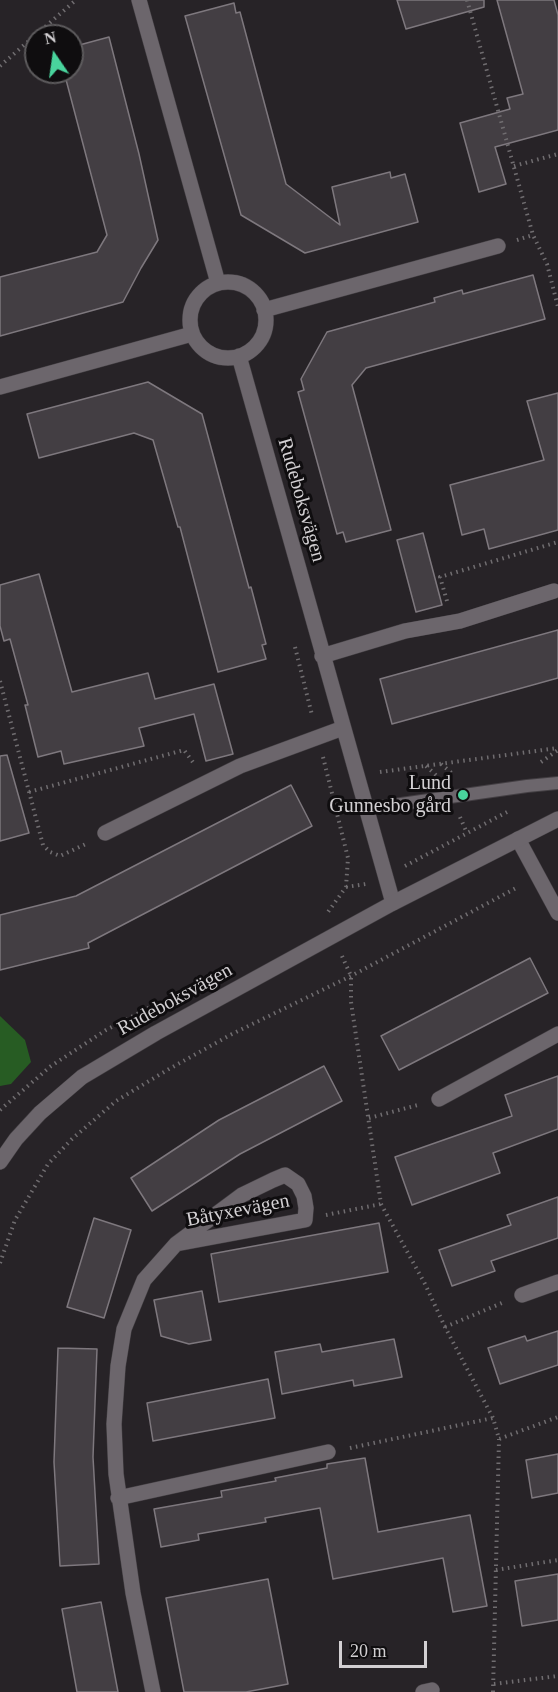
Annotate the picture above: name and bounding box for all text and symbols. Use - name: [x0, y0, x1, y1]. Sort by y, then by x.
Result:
- north arrow: [24, 24, 84, 84]
- text: N: [43, 28, 58, 48]
- street label: Rudeboksvägen: [272, 435, 330, 565]
- place label: Lund Gunnesbo gård: [329, 772, 451, 819]
- marker: Lund Gunnesbo gård: [456, 788, 470, 802]
- street label: Rudeboksvägen: [113, 959, 237, 1041]
- street label: Båtyxevägen: [184, 1189, 292, 1233]
- scale bar: [342, 1629, 430, 1667]
- text: 20 m: [350, 1641, 387, 1661]

